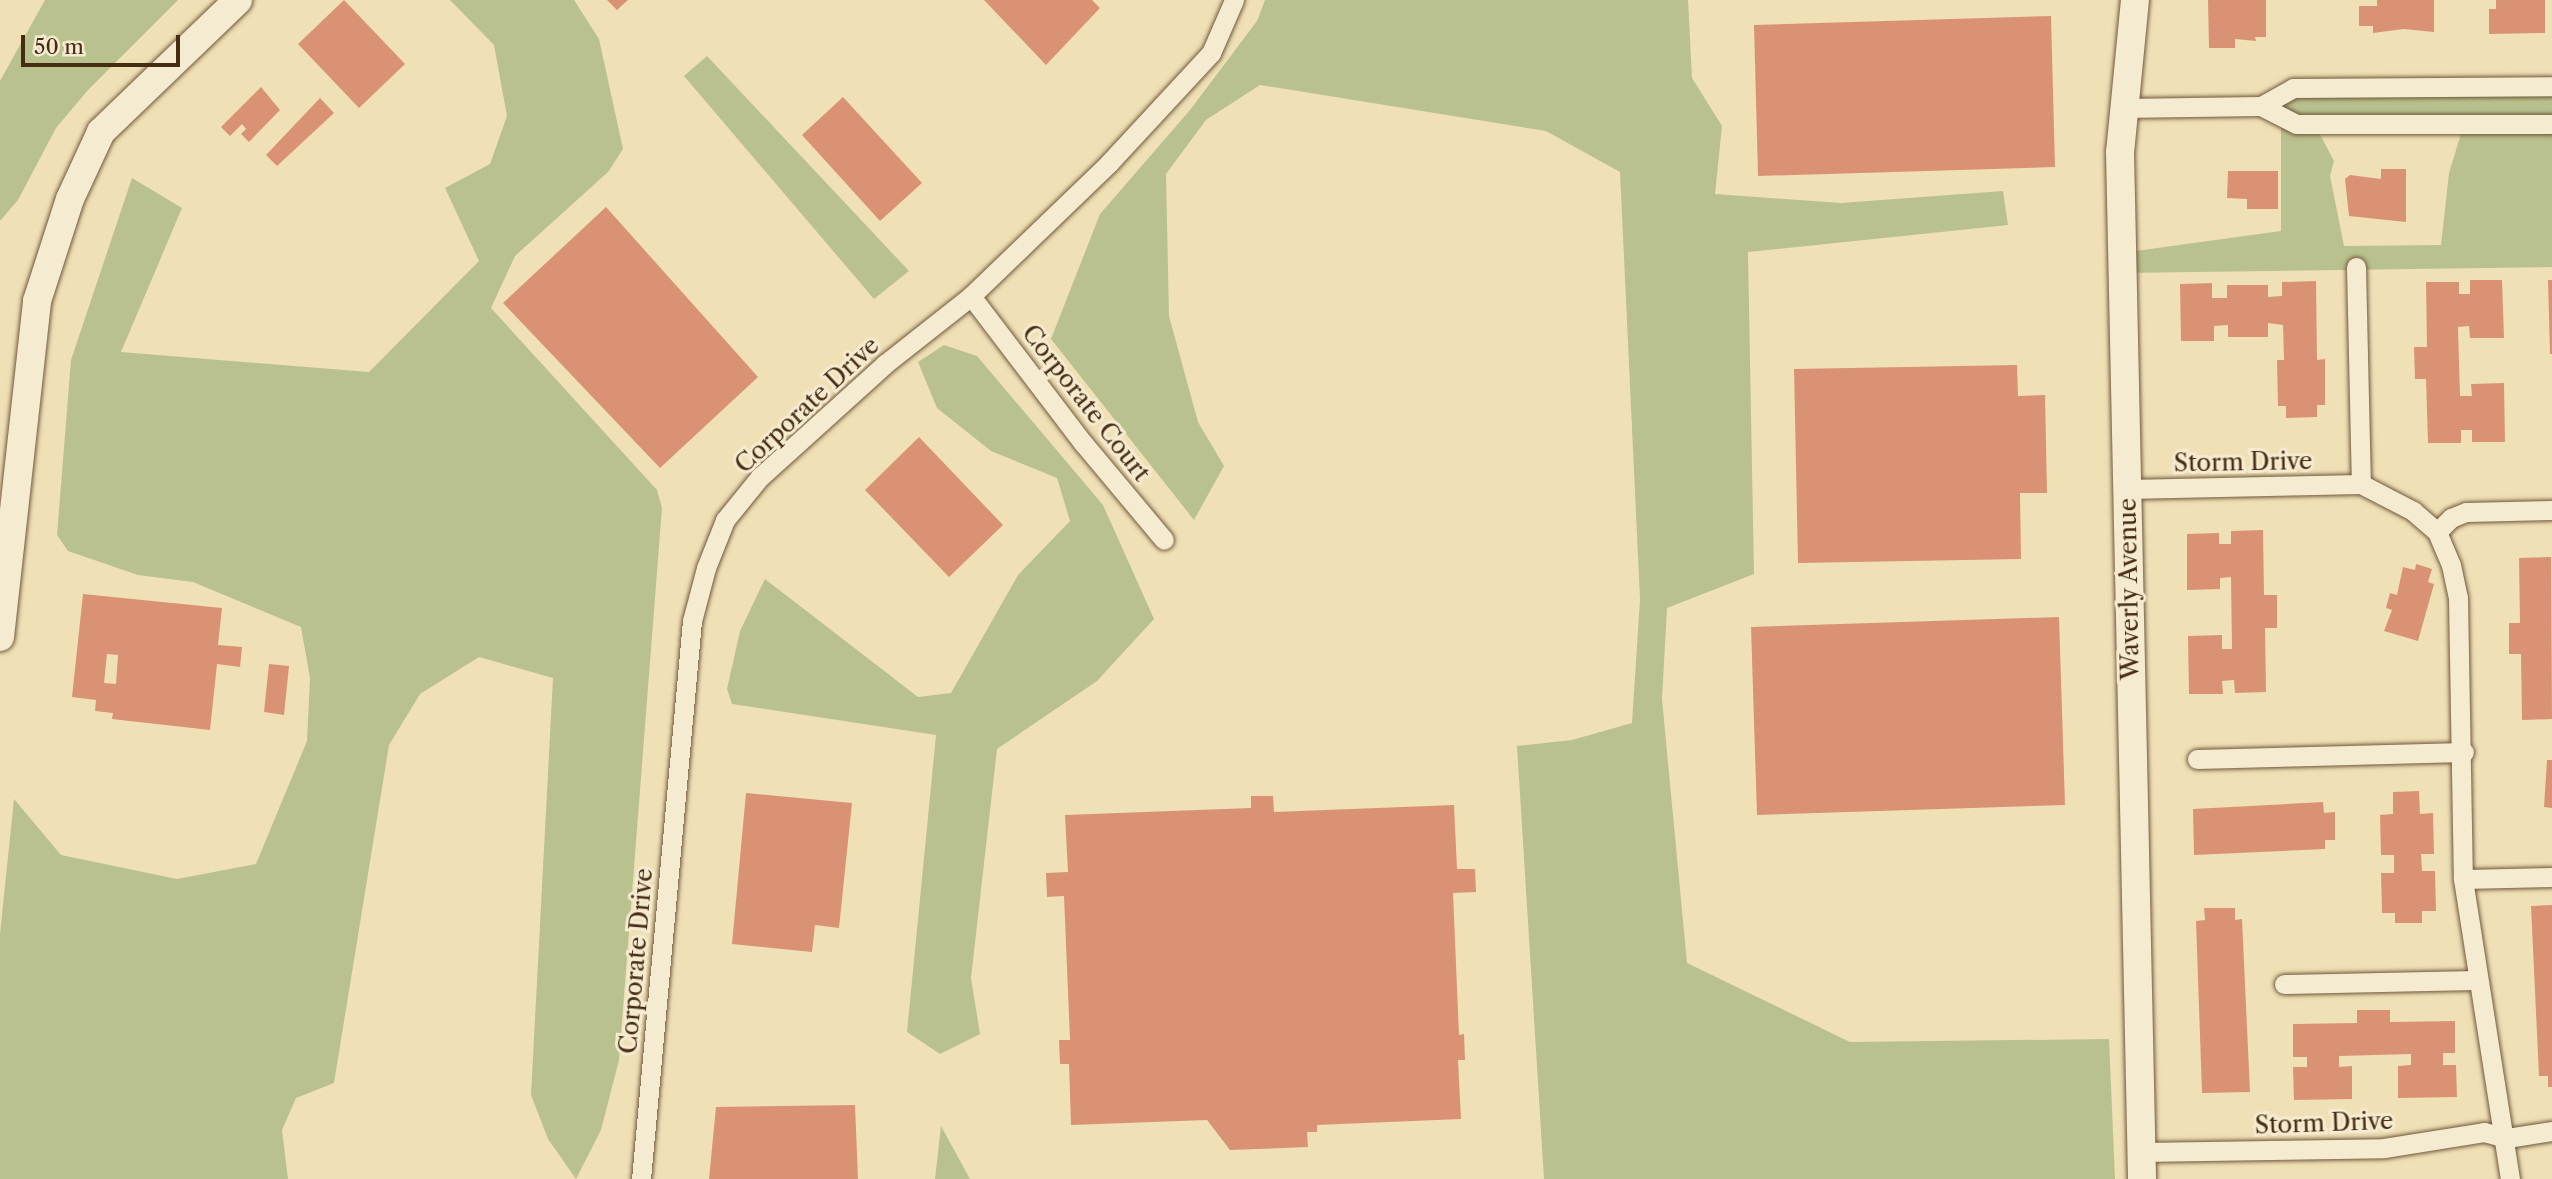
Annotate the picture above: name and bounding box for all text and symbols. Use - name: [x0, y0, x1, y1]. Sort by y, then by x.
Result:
- scale bar: [24, 21, 184, 65]
- text: 50 m: [34, 34, 84, 59]
- street label: Corporate Court: [1016, 319, 1156, 487]
- street label: Corporate Drive: [729, 331, 885, 479]
- street label: Storm Drive: [2173, 446, 2313, 478]
- street label: Waverly Avenue: [2113, 497, 2145, 681]
- street label: Corporate Drive: [614, 867, 658, 1055]
- street label: Storm Drive: [2254, 1106, 2394, 1140]

